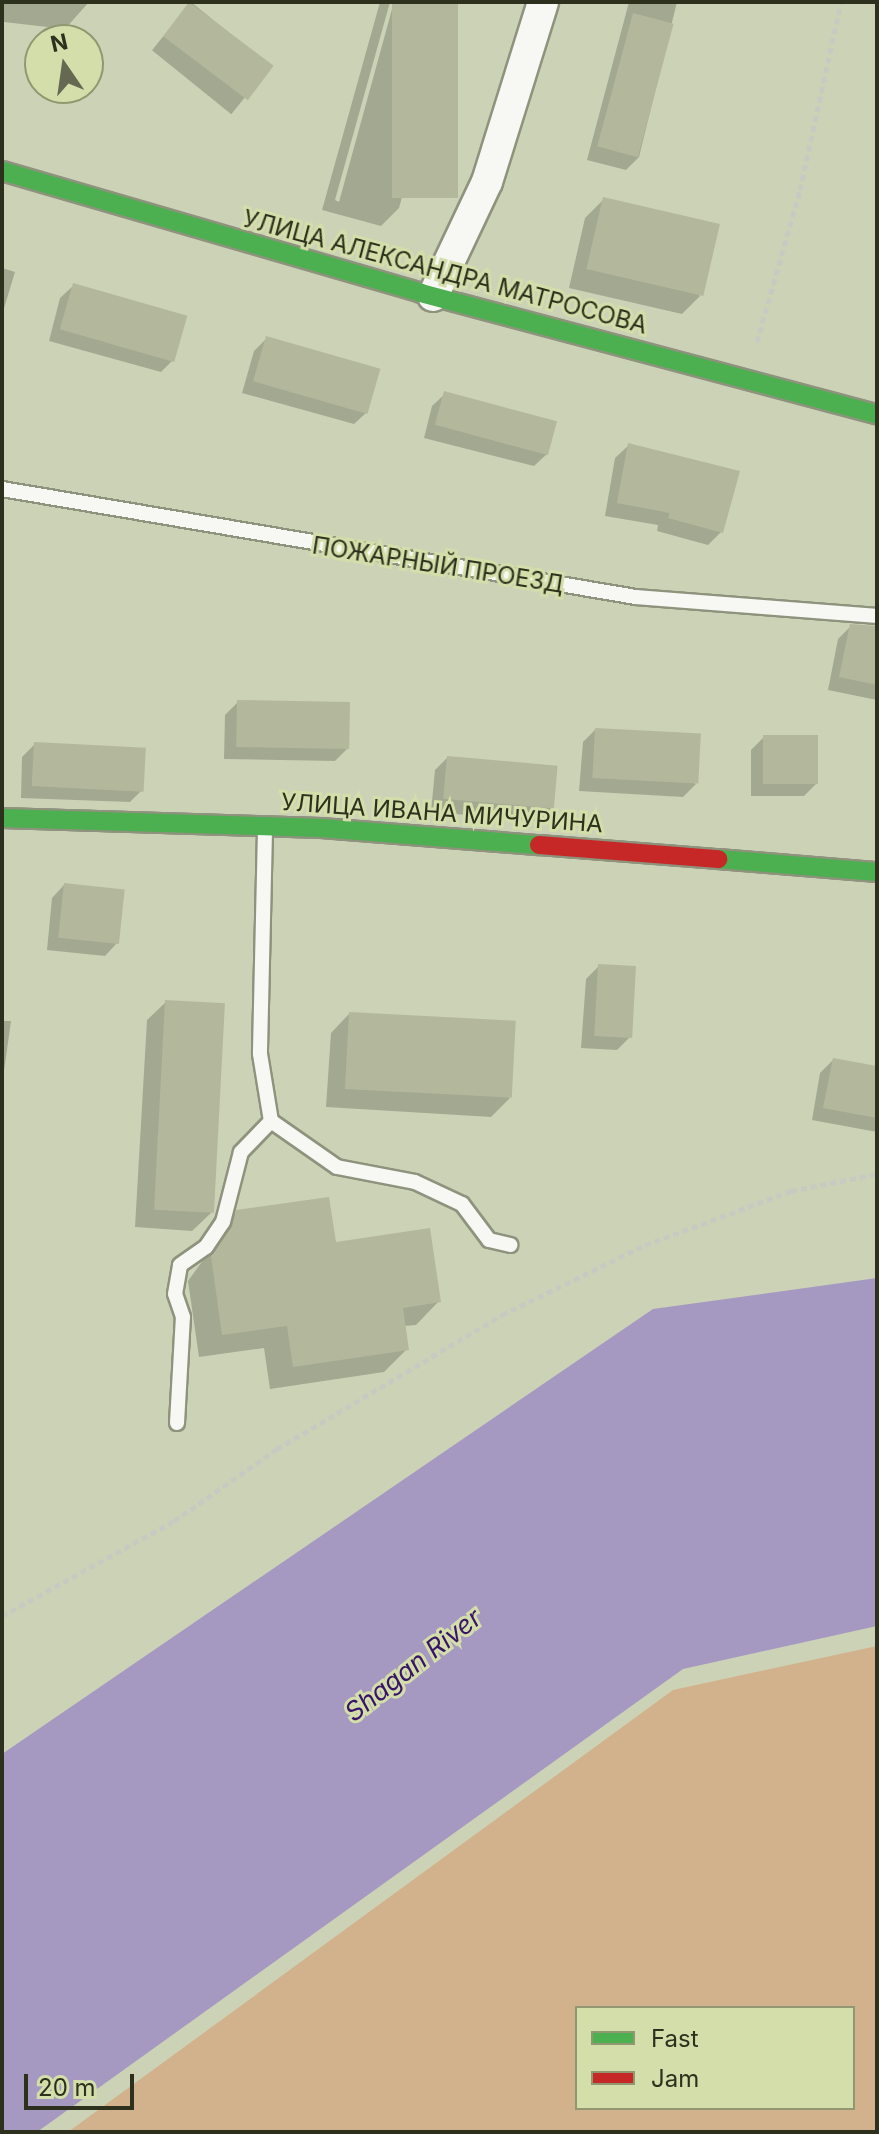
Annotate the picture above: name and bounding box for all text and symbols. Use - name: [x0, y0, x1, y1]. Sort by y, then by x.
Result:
- north arrow: [24, 24, 104, 104]
- text: N: [48, 28, 70, 57]
- street label: УЛИЦА АЛЕКСАНДРА МАТРОСОВА: [240, 204, 650, 340]
- street label: ПОЖАРНЫЙ ПРОЕЗД: [310, 531, 566, 599]
- street label: УЛИЦА ИВАНА МИЧУРИНА: [280, 787, 604, 839]
- water label: Shagan River: [339, 1602, 487, 1728]
- legend: [575, 2006, 855, 2110]
- text: Fast: [651, 2024, 699, 2053]
- scale bar: [28, 2058, 138, 2108]
- text: Jam: [651, 2064, 699, 2093]
- text: 20 m: [38, 2073, 96, 2102]

